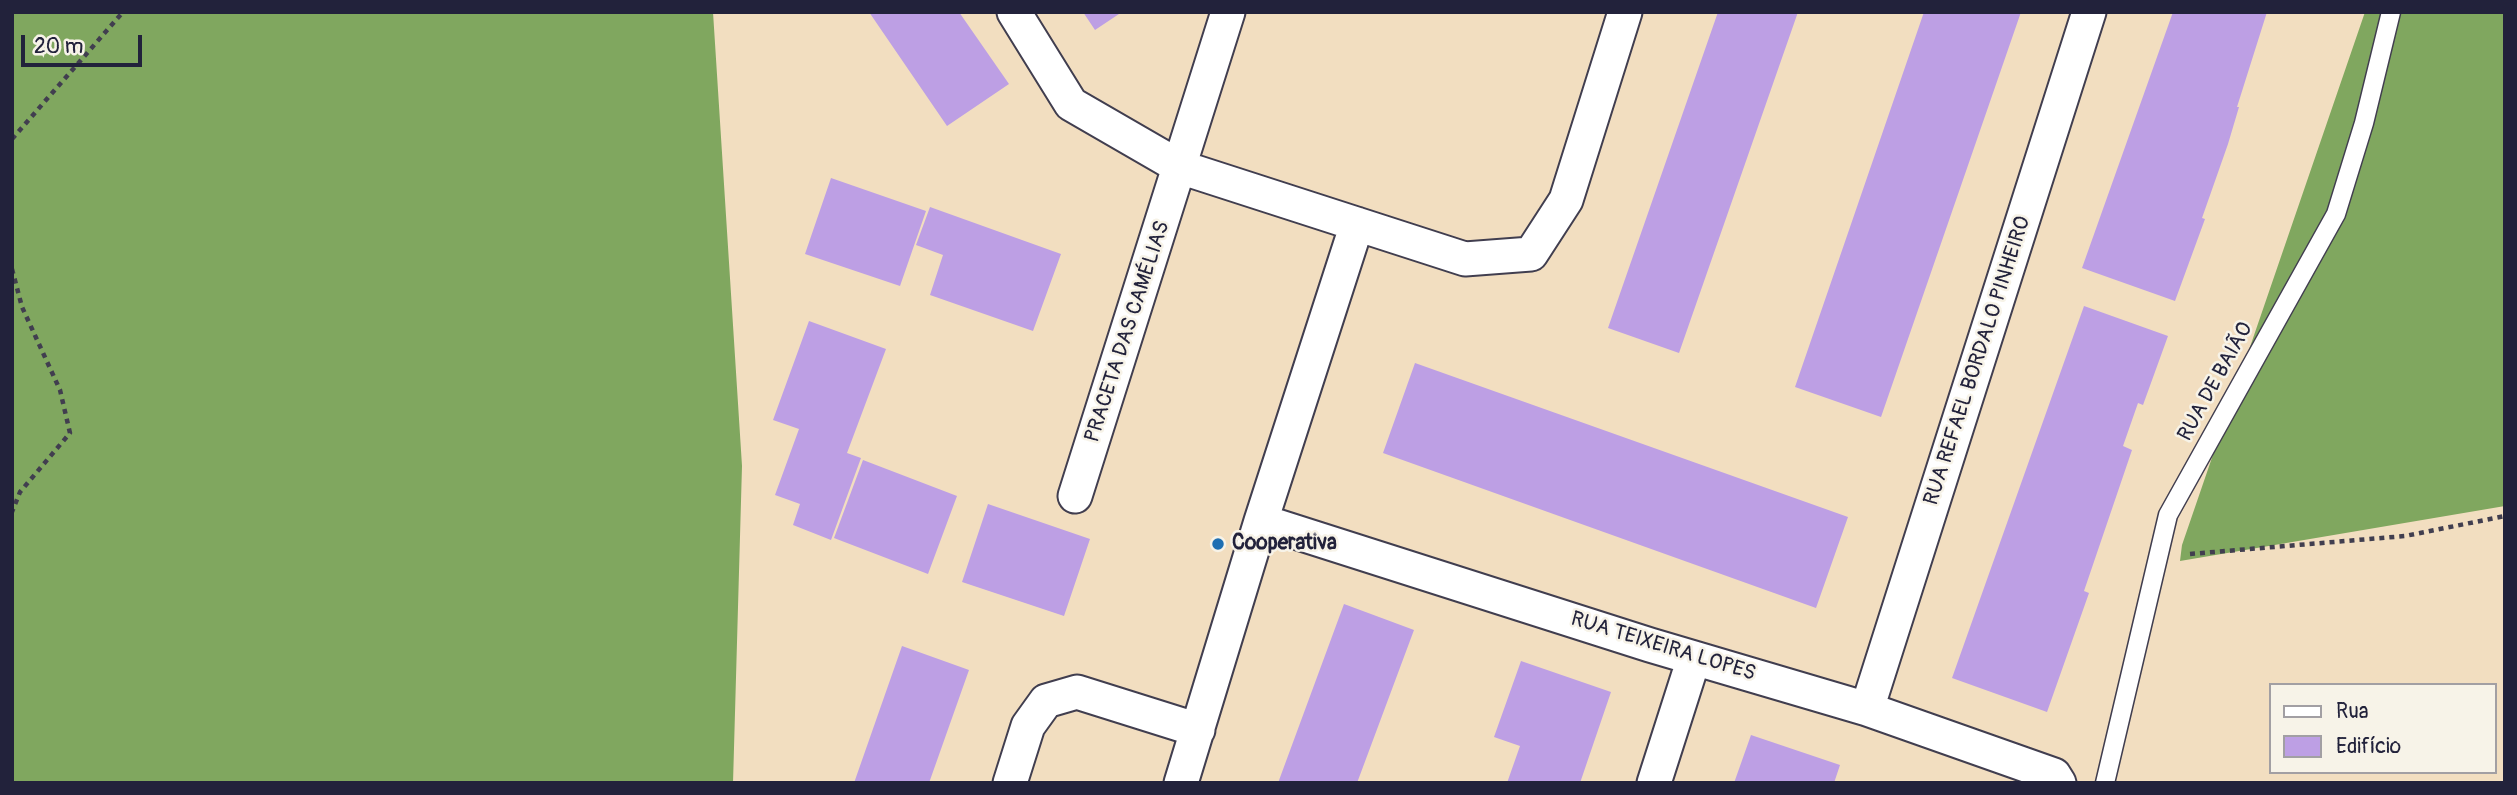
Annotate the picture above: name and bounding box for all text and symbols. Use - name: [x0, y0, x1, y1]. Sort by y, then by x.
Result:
- scale bar: [24, 21, 145, 65]
- text: 20 m: [34, 33, 83, 60]
- street label: RUA REFAEL BORDALO PINHEIRO: [1919, 213, 2037, 509]
- street label: PRACETA DAS CAMÉLIAS: [1080, 218, 1176, 446]
- street label: RUA DE BAIÃO: [2173, 318, 2259, 446]
- place label: Cooperativa: [1232, 531, 1337, 557]
- marker: Cooperativa: [1210, 536, 1226, 552]
- street label: RUA TEIXEIRA LOPES: [1568, 607, 1758, 687]
- legend: [2268, 683, 2496, 774]
- text: Rua: [2336, 698, 2369, 725]
- text: Edifício: [2336, 733, 2401, 760]

